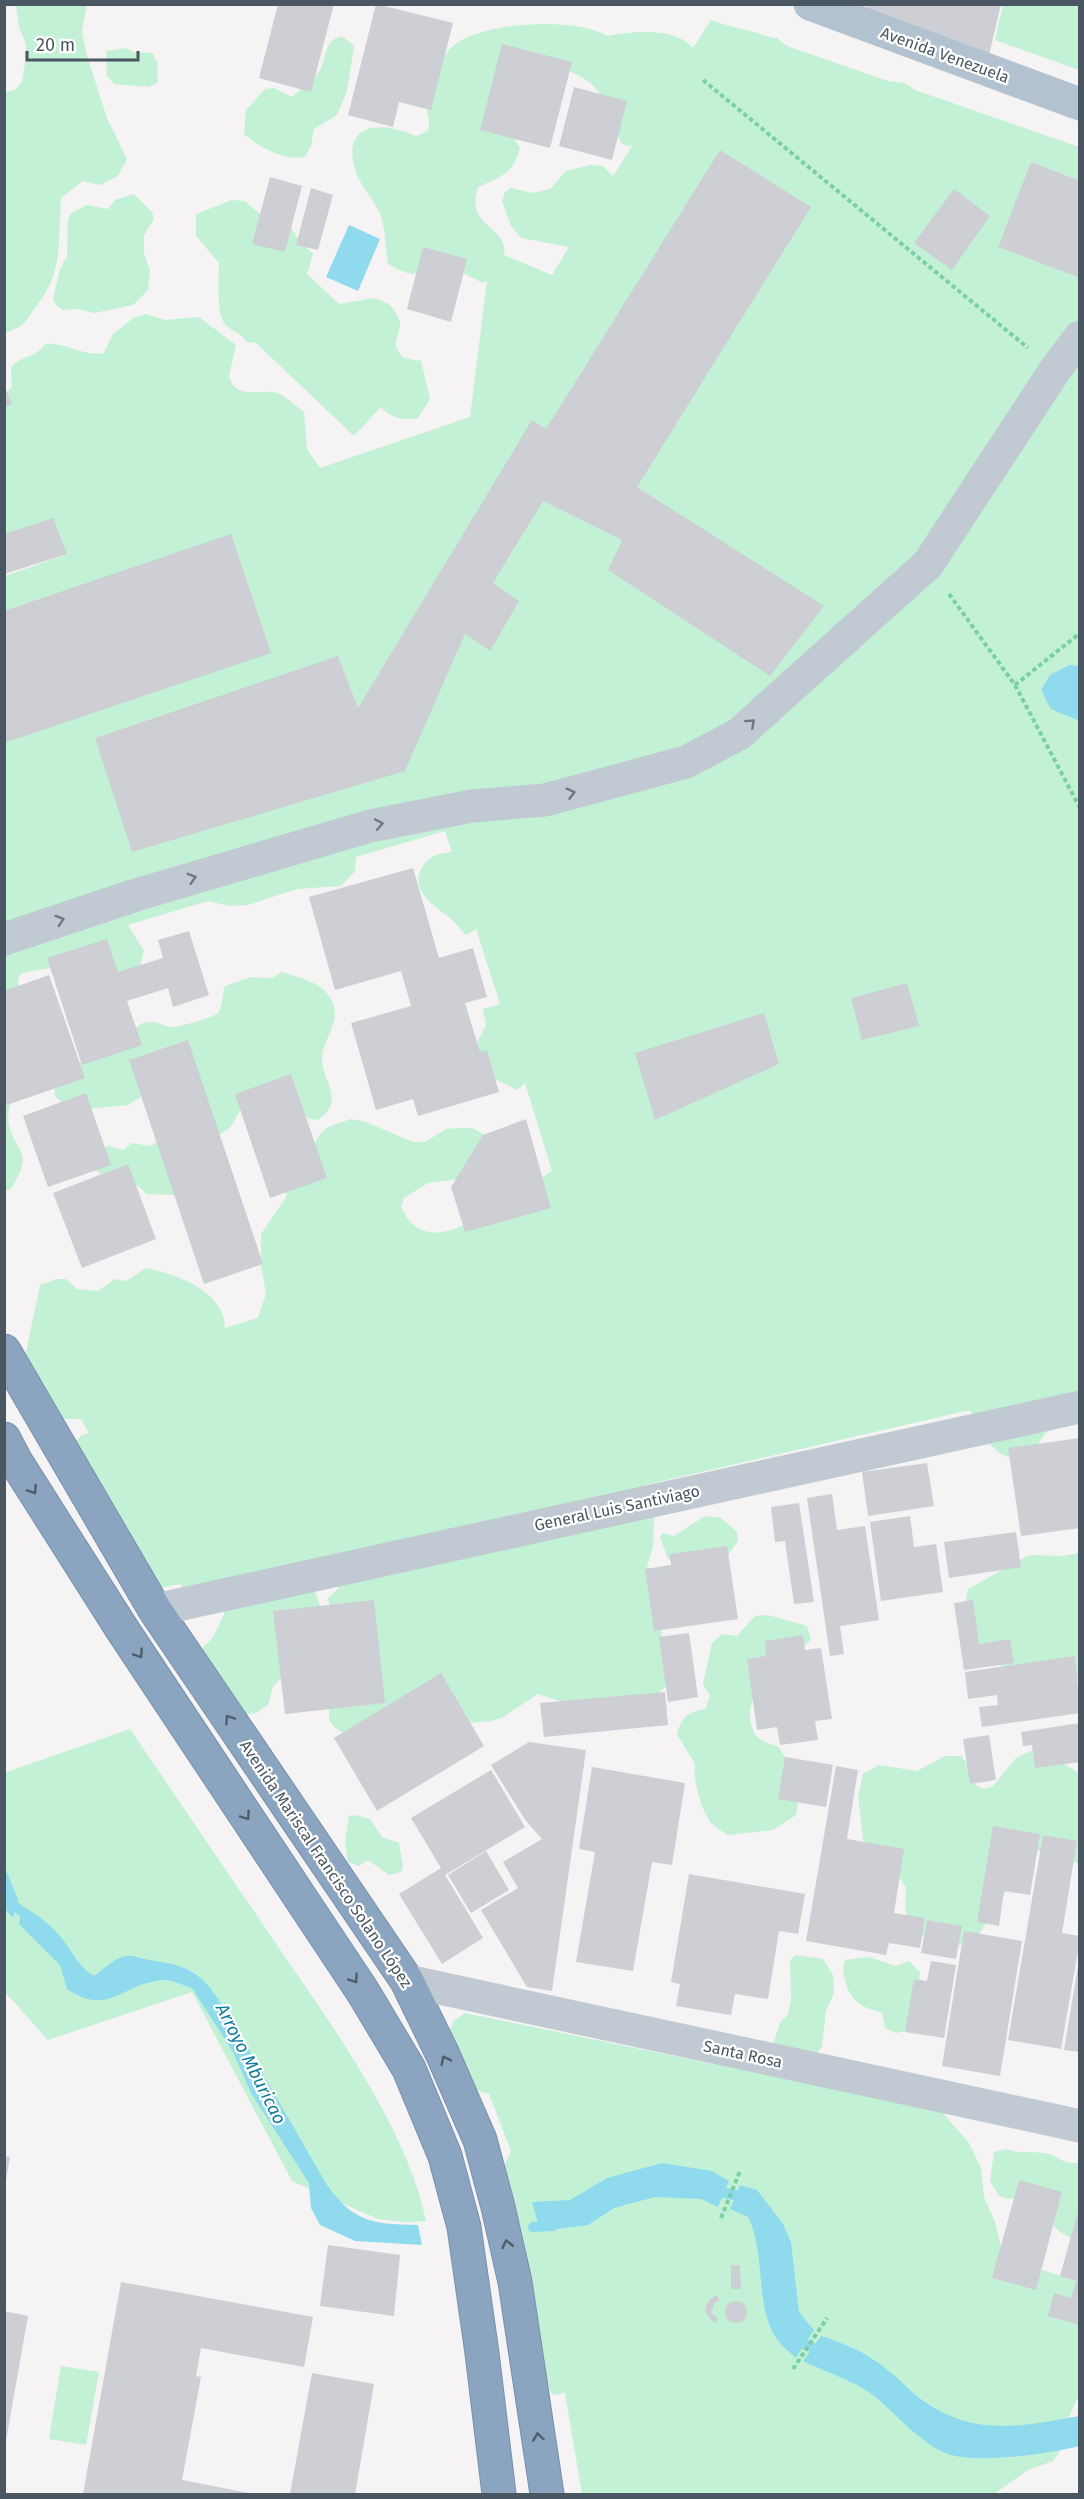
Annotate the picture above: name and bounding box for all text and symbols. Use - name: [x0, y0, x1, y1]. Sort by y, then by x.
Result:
- street label: Avenida Venezuela: [878, 23, 1012, 87]
- scale bar: [27, 24, 138, 62]
- text: 20 m: [36, 34, 75, 56]
- one-way arrow: [744, 719, 755, 730]
- one-way arrow: [566, 787, 576, 800]
- one-way arrow: [374, 818, 384, 831]
- one-way arrow: [186, 873, 197, 885]
- one-way arrow: [54, 915, 65, 927]
- street label: General Luis Santiviago: [533, 1481, 701, 1535]
- one-way arrow: [26, 1483, 37, 1494]
- one-way arrow: [131, 1647, 142, 1658]
- one-way arrow: [225, 1714, 236, 1725]
- street label: Avenida Mariscal Francisco Solano López: [236, 1737, 416, 1991]
- one-way arrow: [239, 1810, 251, 1820]
- one-way arrow: [347, 1972, 358, 1983]
- water label: Arroyo Mburicao: [211, 1999, 291, 2128]
- street label: Santa Rosa: [702, 2036, 784, 2072]
- one-way arrow: [441, 2055, 453, 2066]
- one-way arrow: [501, 2240, 514, 2250]
- one-way arrow: [533, 2432, 545, 2441]

